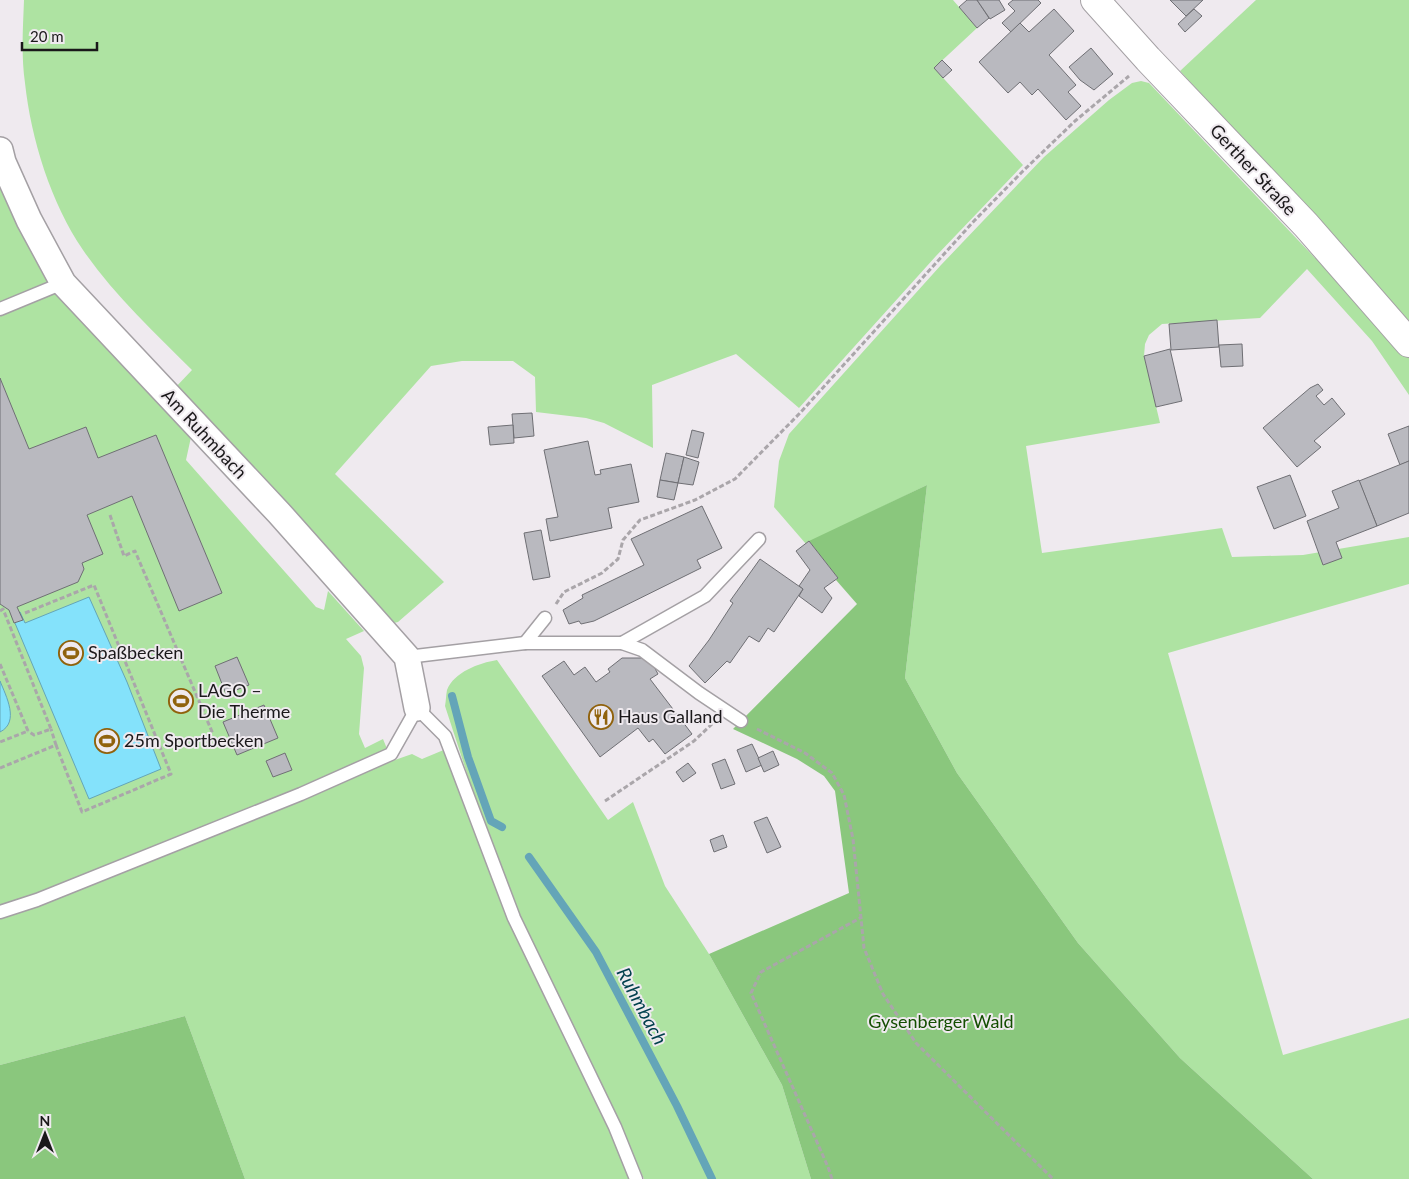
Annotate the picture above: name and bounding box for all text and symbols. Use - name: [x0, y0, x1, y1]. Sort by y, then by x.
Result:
- scale bar: [22, 20, 98, 52]
- text: 20 m: [30, 27, 64, 45]
- street label: Gerther Straße: [1206, 119, 1302, 220]
- street label: Am Ruhmbach: [157, 384, 252, 483]
- sports icon: Spaßbecken: [58, 640, 84, 666]
- place label: Spaßbecken: [88, 641, 183, 663]
- place label: LAGO – Die Therme: [198, 679, 290, 722]
- sports icon: LAGO – Die Therme: [168, 688, 194, 714]
- restaurant icon: Haus Galland: [588, 704, 614, 730]
- place label: Haus Galland: [618, 705, 722, 727]
- sports icon: 25m Sportbecken: [94, 728, 120, 754]
- place label: 25m Sportbecken: [124, 729, 264, 751]
- water label: Ruhmbach: [613, 963, 672, 1048]
- park label: Gysenberger Wald: [868, 1010, 1014, 1032]
- north arrow: [20, 1109, 70, 1159]
- text: N: [40, 1112, 50, 1129]

